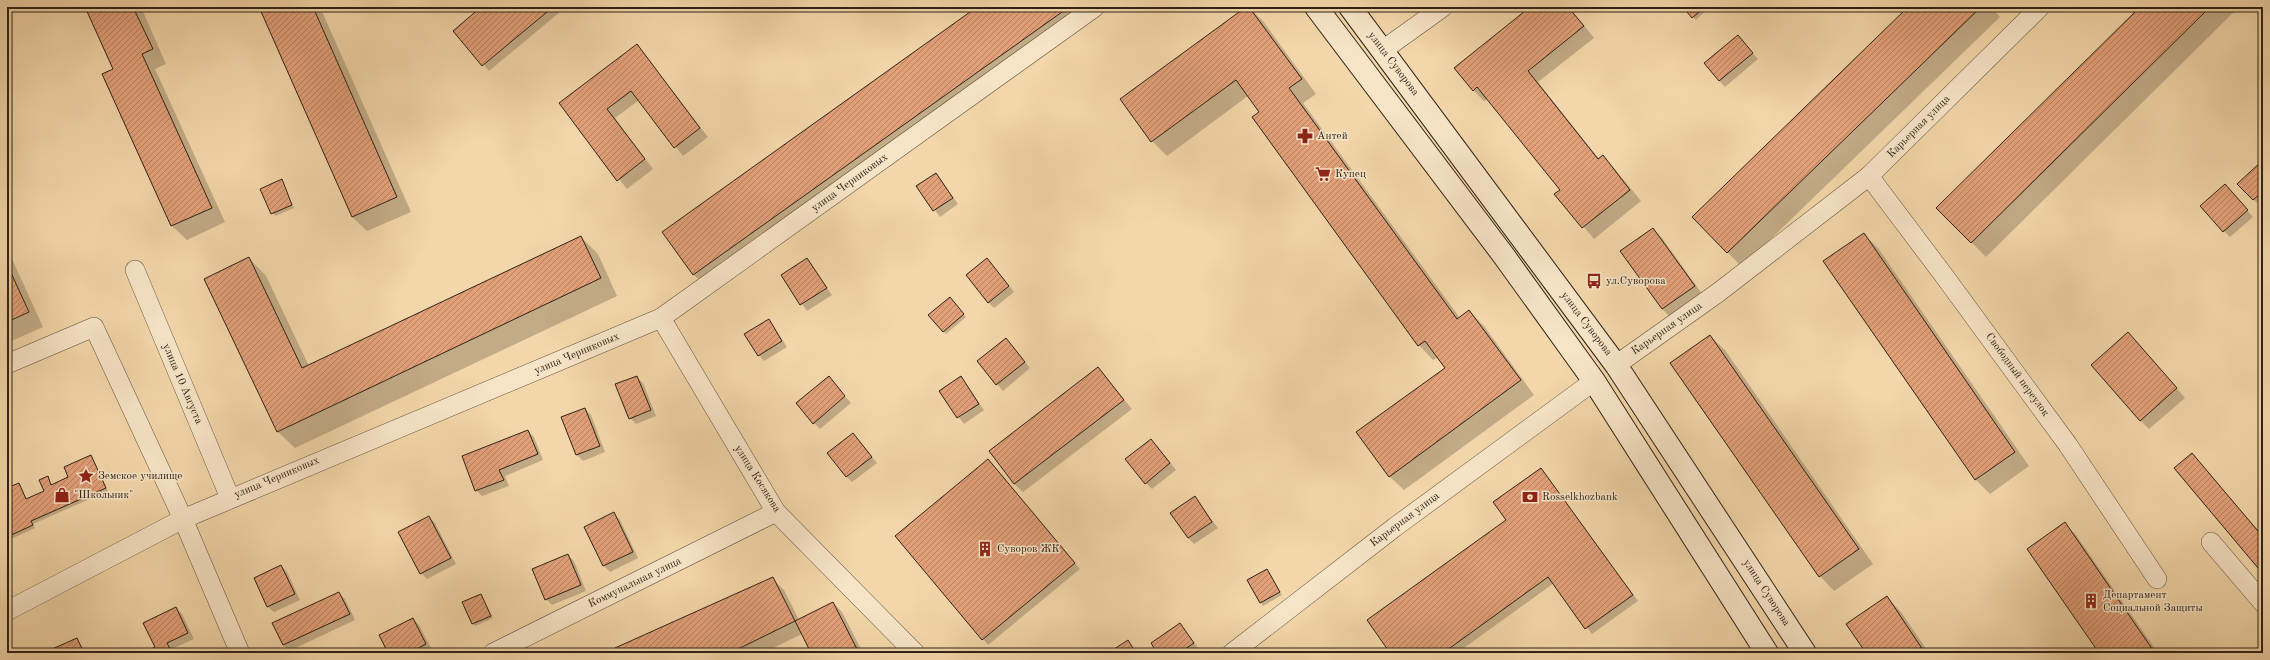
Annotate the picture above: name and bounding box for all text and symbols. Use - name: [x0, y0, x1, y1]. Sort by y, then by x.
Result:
- street label: улица Суворова: [1365, 30, 1421, 99]
- street label: Карьерная улица: [1886, 93, 1953, 160]
- pharmacy icon: Антей: [1296, 127, 1314, 145]
- place label: Антей: [1317, 131, 1348, 142]
- street label: улица Черниковых: [810, 152, 890, 214]
- supermarket icon: Купец: [1314, 165, 1332, 183]
- place label: Купец: [1335, 169, 1366, 180]
- bus stop icon: ул.Суворова: [1585, 272, 1603, 290]
- place label: ул.Суворова: [1606, 276, 1666, 287]
- street label: улица Суворова: [1558, 290, 1614, 359]
- street label: Карьерная улица: [1630, 300, 1705, 357]
- street label: улица Черниковых: [533, 331, 621, 377]
- street label: Свободный переулок: [1983, 331, 2051, 419]
- street label: улица 10 Августа: [160, 342, 204, 426]
- street label: улица Косякова: [732, 443, 782, 515]
- street label: улица Черниковых: [233, 455, 321, 501]
- place icon: Земское училище: [77, 467, 95, 485]
- place label: Земское училище: [98, 471, 182, 482]
- shop icon: "Школьник": [53, 486, 71, 504]
- bank icon: Rosselkhozbank: [1521, 488, 1539, 506]
- place label: "Школьник": [74, 490, 133, 501]
- street label: Карьерная улица: [1368, 490, 1442, 549]
- place label: Rosselkhozbank: [1542, 492, 1618, 503]
- building icon: Суворов ЖК: [976, 540, 994, 558]
- place label: Суворов ЖК: [997, 544, 1060, 555]
- street label: Коммунальная улица: [587, 555, 684, 610]
- street label: улица Суворова: [1740, 558, 1792, 629]
- place label: Департамент Социальной Защиты: [2103, 590, 2203, 614]
- building icon: Департамент Социальной Защиты: [2082, 592, 2100, 610]

